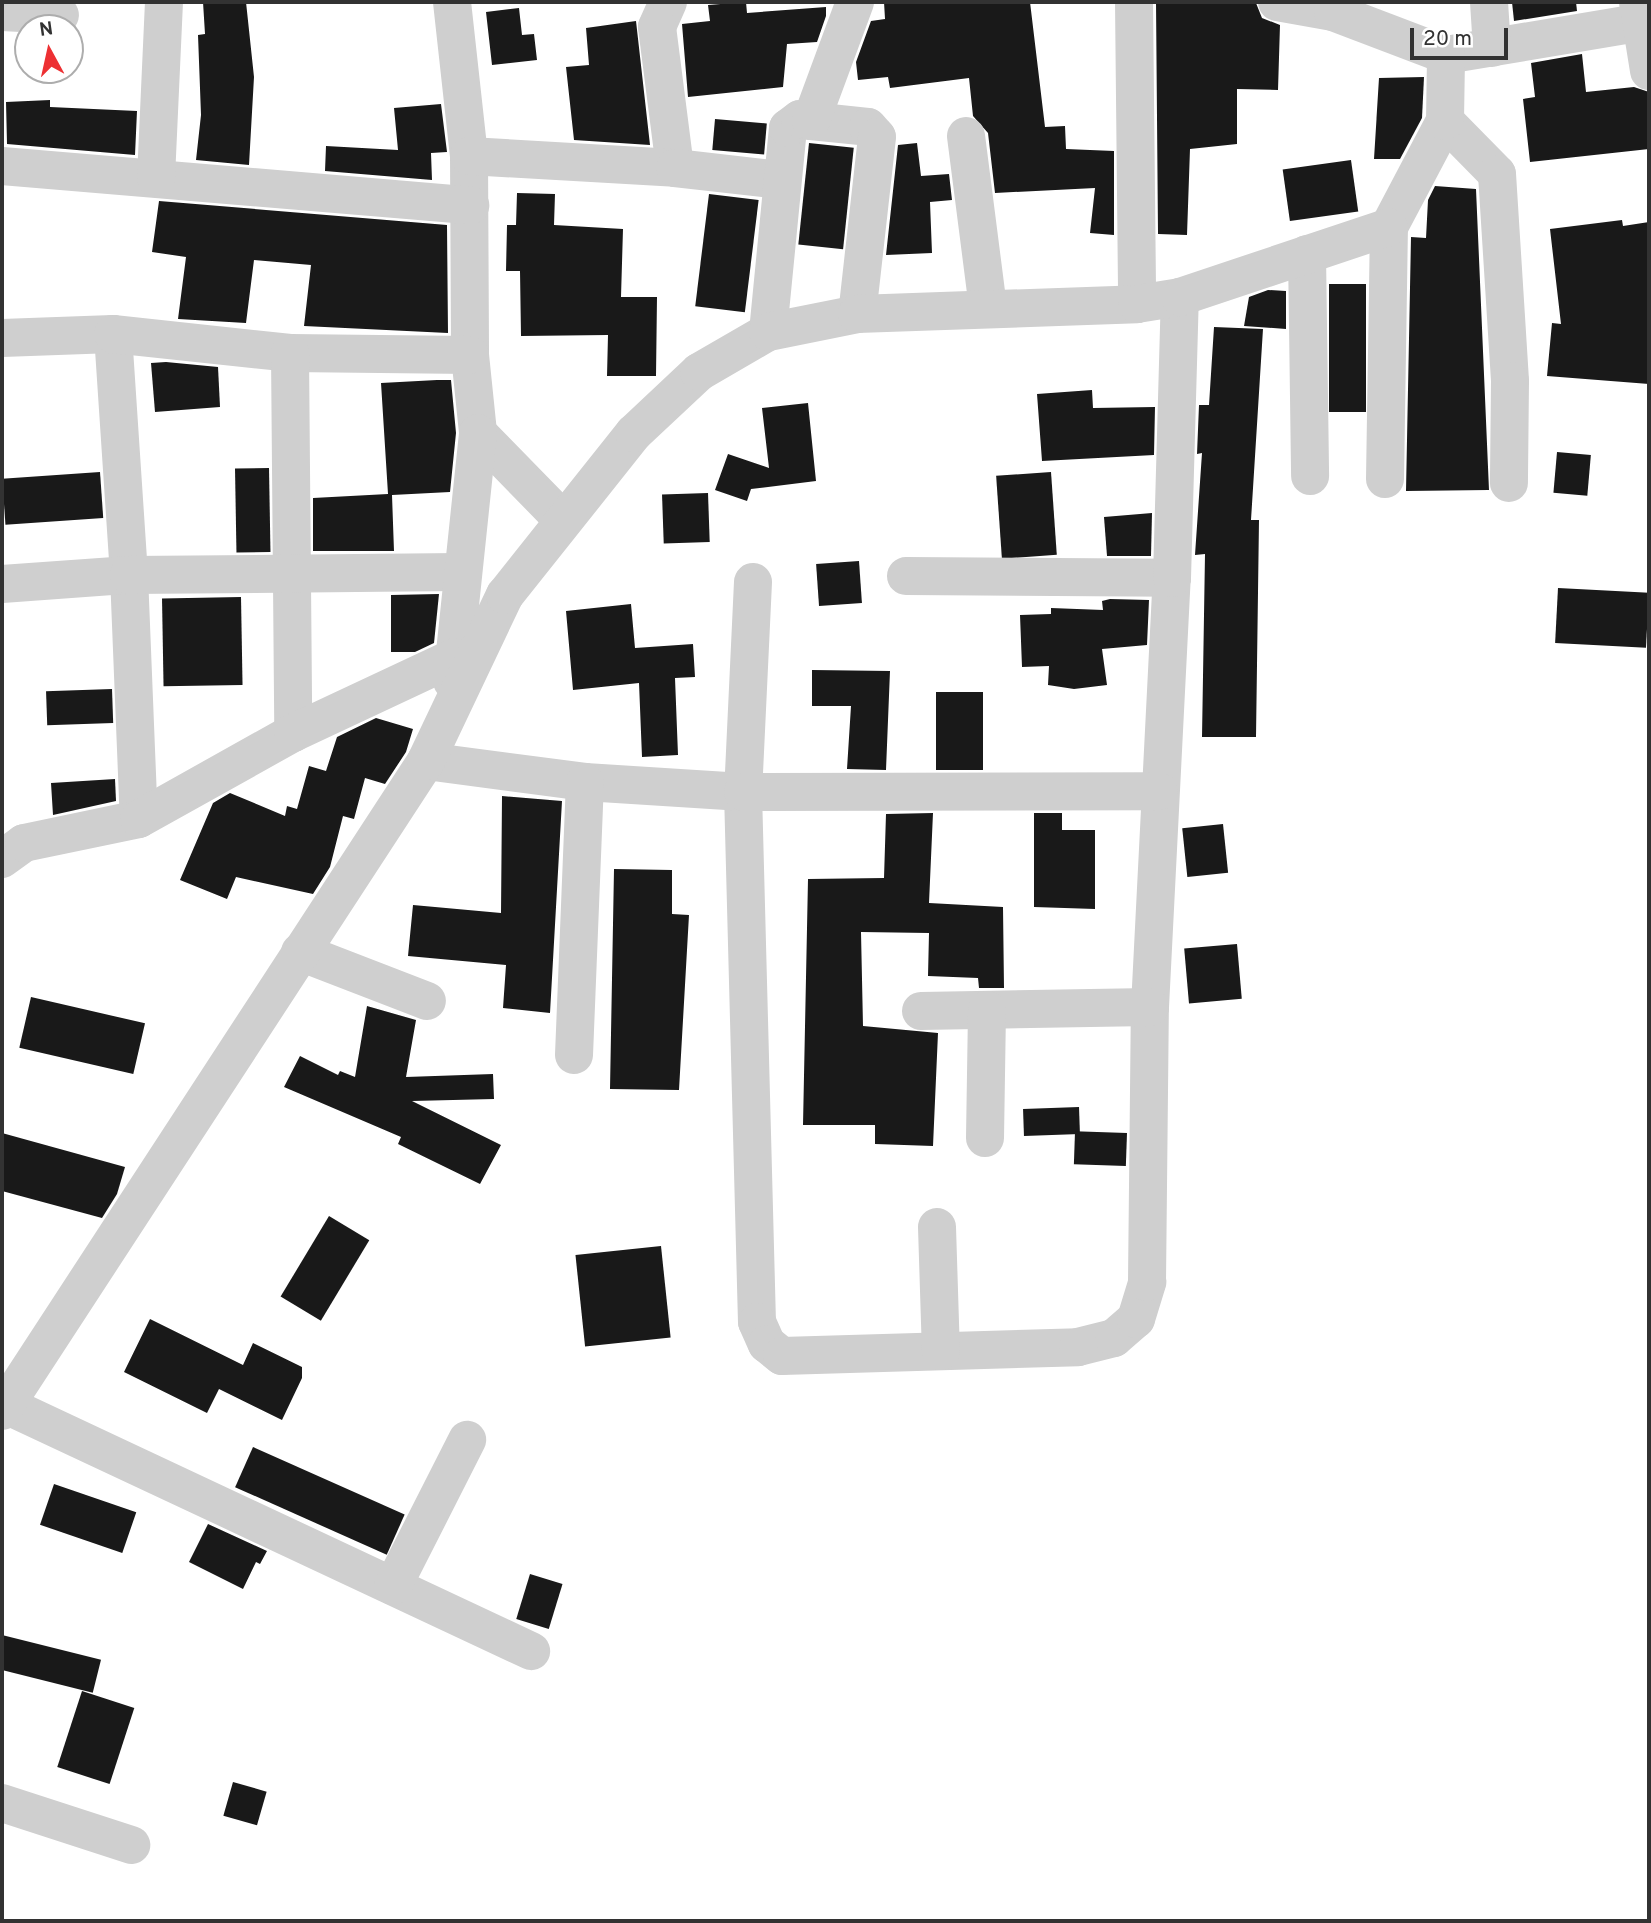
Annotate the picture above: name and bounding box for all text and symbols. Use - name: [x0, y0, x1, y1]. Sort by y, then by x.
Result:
- north arrow: [14, 14, 84, 84]
- scale bar: [1413, 14, 1511, 58]
- text: N: [38, 17, 55, 43]
- text: 20 m: [1423, 26, 1472, 53]

